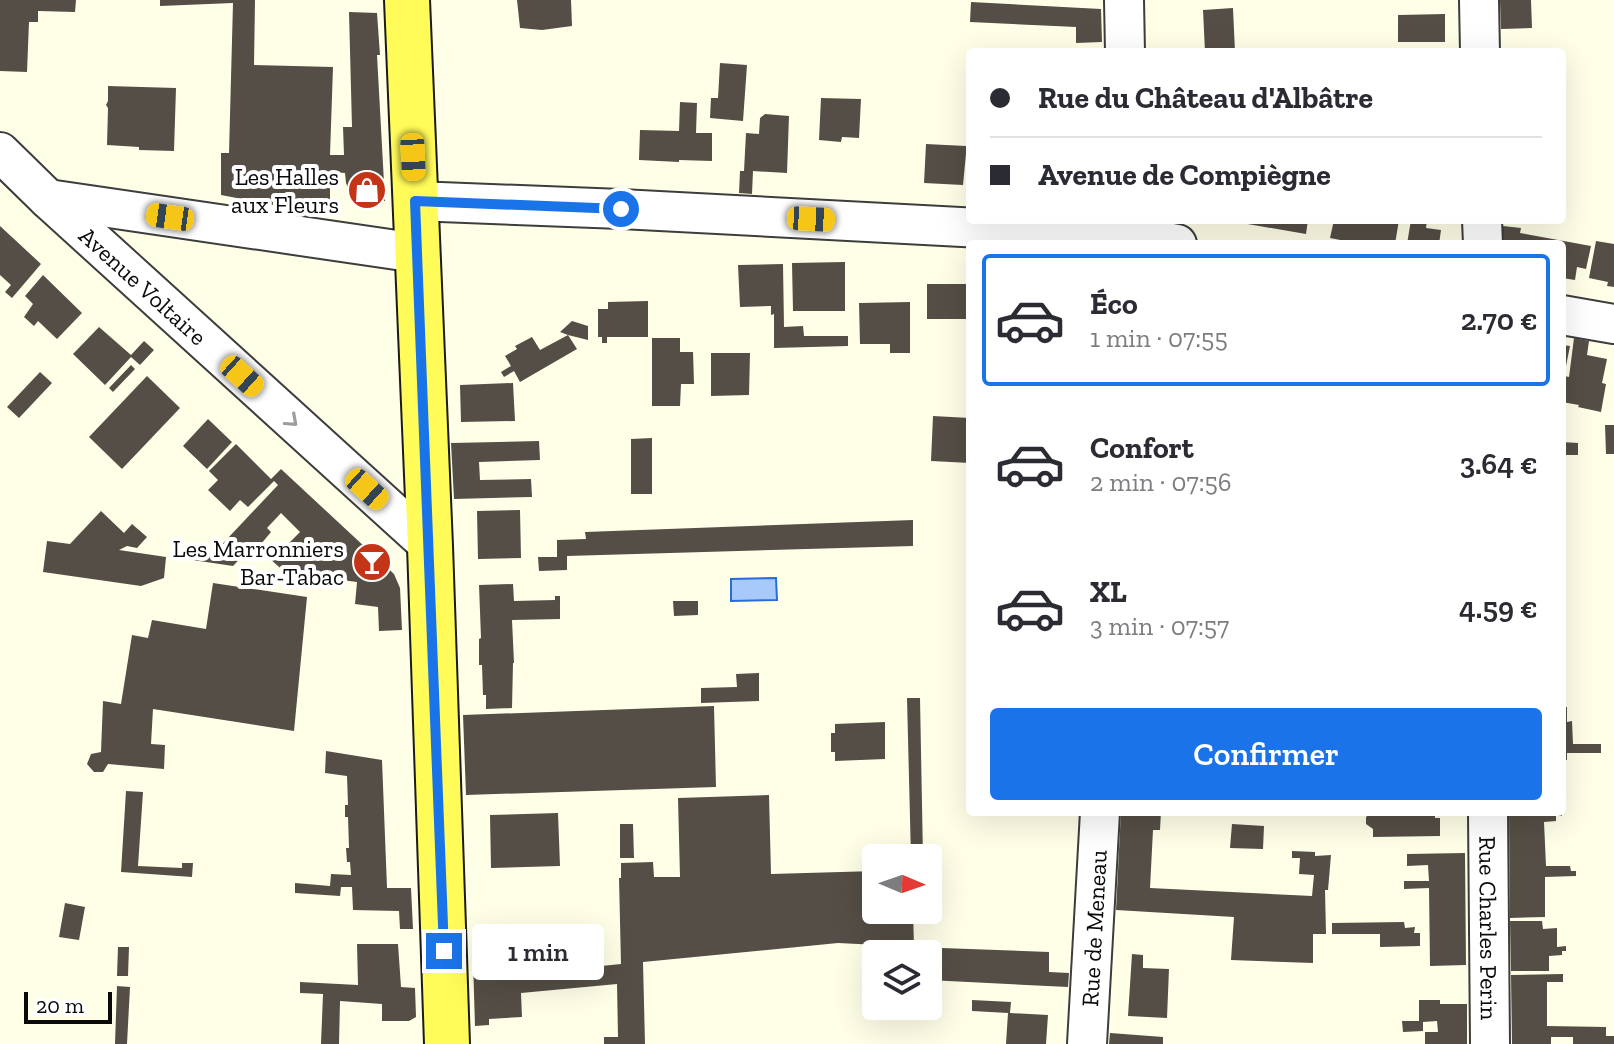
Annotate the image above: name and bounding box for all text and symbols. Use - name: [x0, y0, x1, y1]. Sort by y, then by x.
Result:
- text: Rue du Château d'Albâtre: [1038, 80, 1373, 116]
- car: [400, 132, 426, 182]
- text: Avenue de Compiègne: [1038, 157, 1331, 193]
- place label: Les Halles aux Fleurs: [231, 162, 339, 219]
- shop icon: Les Halles aux Fleurs: [346, 169, 388, 211]
- route start: [603, 191, 639, 227]
- car: [145, 202, 195, 232]
- car: [786, 206, 836, 232]
- street label: Avenue Voltaire: [74, 220, 213, 351]
- icon: car: [994, 284, 1066, 356]
- text: Éco: [1090, 286, 1138, 322]
- text: 2.70 €: [1461, 302, 1538, 338]
- text: 1 min · 07:55: [1090, 322, 1228, 354]
- car: [216, 351, 268, 401]
- one-way arrow: [283, 412, 298, 426]
- icon: car: [994, 428, 1066, 500]
- text: Confort: [1090, 430, 1194, 466]
- text: 3.64 €: [1460, 446, 1538, 482]
- car: [341, 464, 393, 514]
- text: 2 min · 07:56: [1090, 466, 1232, 498]
- place label: Les Marronniers Bar-Tabac: [173, 534, 344, 591]
- bar icon: Les Marronniers Bar-Tabac: [351, 541, 393, 583]
- icon: car: [994, 572, 1066, 644]
- text: XL: [1090, 574, 1127, 610]
- text: 4.59 €: [1459, 590, 1538, 626]
- text: 3 min · 07:57: [1090, 610, 1229, 642]
- button: Confirmer: [990, 708, 1542, 800]
- street label: Rue Charles Perin: [1474, 836, 1504, 1020]
- north arrow: [862, 844, 942, 924]
- map controls: [862, 844, 942, 1020]
- street label: Rue de Meneau: [1075, 848, 1112, 1007]
- callout: 1 min: [472, 923, 604, 979]
- route end: [426, 933, 462, 969]
- text: 1 min: [507, 936, 569, 968]
- button: layers: [862, 940, 942, 1020]
- scale bar: [24, 988, 112, 1024]
- text: 20 m: [36, 992, 84, 1019]

